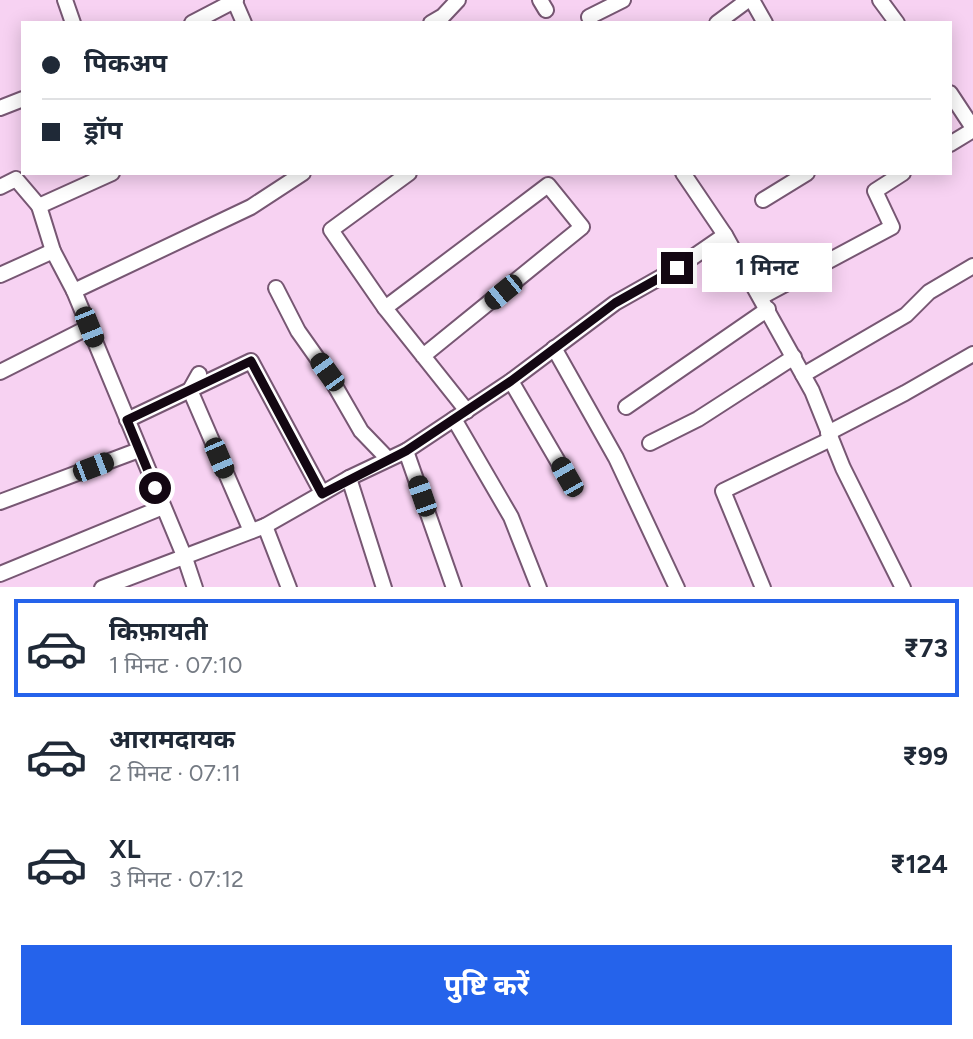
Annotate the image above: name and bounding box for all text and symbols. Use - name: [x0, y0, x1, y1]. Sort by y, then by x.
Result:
- text: पिकअप: [84, 47, 167, 79]
- text: ड्रॉप: [84, 114, 122, 146]
- callout: 1 मिनट: [702, 244, 831, 292]
- route end: [661, 252, 693, 284]
- text: 1 मिनट: [735, 253, 799, 281]
- car: [481, 271, 526, 313]
- car: [72, 304, 107, 350]
- car: [307, 349, 348, 395]
- car: [202, 435, 237, 481]
- car: [70, 450, 117, 484]
- car: [548, 454, 587, 500]
- route start: [139, 472, 171, 504]
- car: [406, 473, 439, 519]
- text: किफ़ायती: [109, 615, 208, 647]
- icon: car: [25, 617, 88, 680]
- text: ₹73: [903, 632, 948, 664]
- text: 1 मिनट · 07:10: [109, 651, 243, 679]
- text: आरामदायक: [109, 723, 235, 755]
- icon: car: [25, 725, 88, 788]
- text: ₹99: [902, 740, 948, 772]
- text: 2 मिनट · 07:11: [109, 759, 241, 787]
- icon: car: [25, 833, 88, 896]
- text: XL: [109, 833, 141, 865]
- text: ₹124: [890, 848, 948, 880]
- text: 3 मिनट · 07:12: [109, 865, 244, 893]
- button: पुष्टि करें: [21, 945, 952, 1025]

